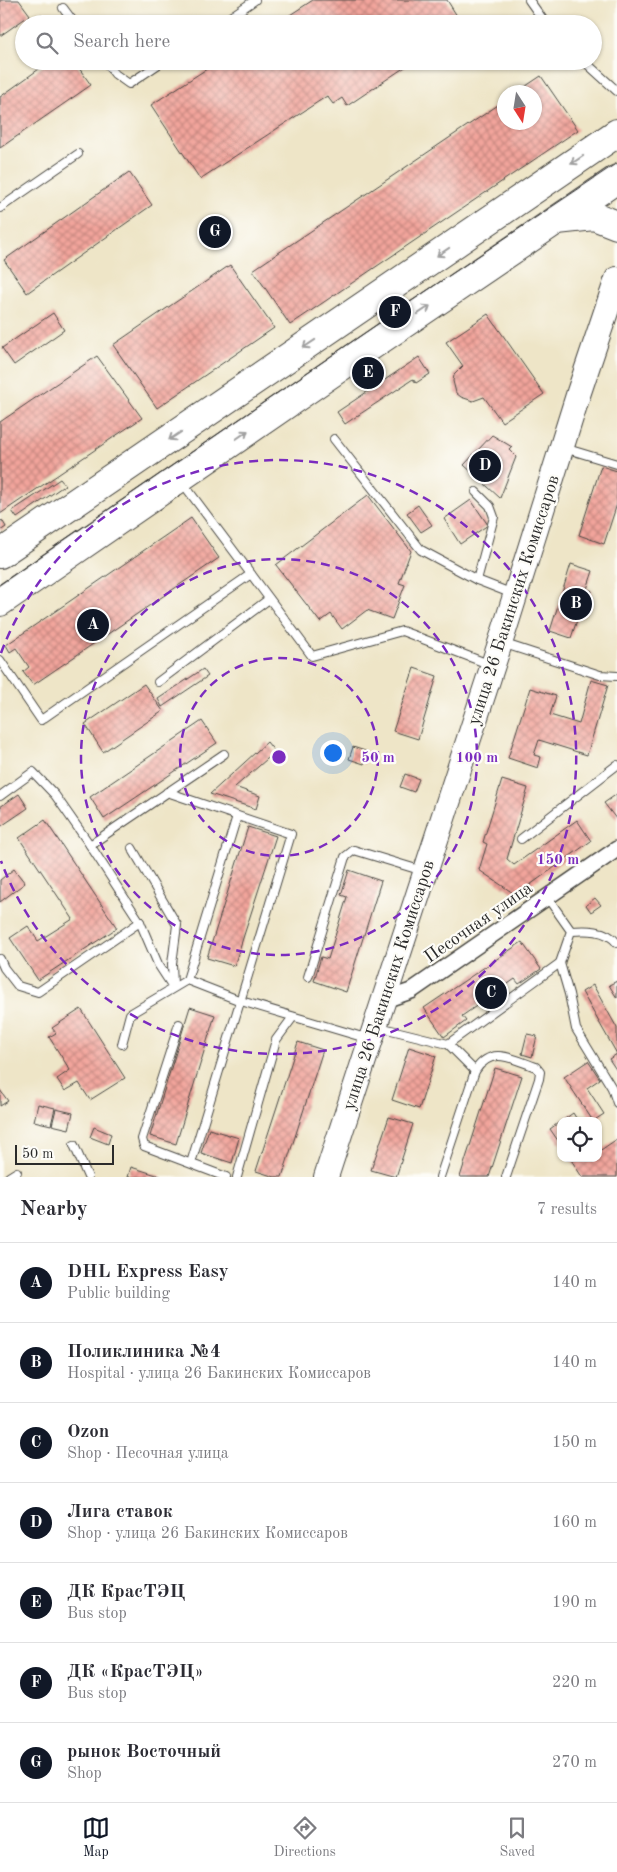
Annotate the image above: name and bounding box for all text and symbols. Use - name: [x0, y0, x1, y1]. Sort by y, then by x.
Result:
- search box: [15, 15, 602, 70]
- icon: search: [33, 29, 61, 57]
- text: Search here: [73, 33, 170, 52]
- north arrow: [497, 85, 542, 130]
- one-way arrow: [570, 155, 584, 165]
- pin: G: [199, 213, 231, 251]
- one-way arrow: [436, 247, 450, 257]
- pin: F: [379, 293, 411, 331]
- one-way arrow: [417, 305, 431, 315]
- one-way arrow: [302, 339, 316, 349]
- pin: E: [352, 354, 384, 392]
- one-way arrow: [235, 430, 249, 440]
- one-way arrow: [168, 431, 182, 441]
- pin: D: [469, 447, 501, 485]
- street label: улица 26 Бакинских Комиссаров: [465, 473, 563, 728]
- pin: B: [560, 585, 592, 623]
- pin: A: [77, 606, 109, 644]
- your location: [320, 740, 346, 766]
- centre of rings: [270, 748, 288, 766]
- text: 50 m: [361, 751, 395, 766]
- text: 100 m: [456, 751, 498, 766]
- text: 150 m: [537, 853, 579, 868]
- street label: улица 26 Бакинских Комиссаров: [340, 858, 438, 1113]
- street label: Песочная улица: [421, 879, 536, 967]
- pin: C: [475, 974, 507, 1012]
- map controls: [557, 1117, 602, 1162]
- button: locate: [557, 1117, 602, 1162]
- scale bar: [15, 1142, 114, 1165]
- text: 50 m: [22, 1147, 53, 1161]
- text: Nearby: [20, 1199, 88, 1220]
- text: 7 results: [537, 1202, 597, 1218]
- text: DHL Express Easy: [67, 1263, 229, 1282]
- text: A: [30, 1275, 42, 1291]
- text: 140 m: [552, 1275, 597, 1291]
- text: Public building: [67, 1286, 170, 1302]
- text: Поликлиника №4: [67, 1343, 221, 1362]
- text: B: [30, 1355, 42, 1371]
- text: 140 m: [552, 1355, 597, 1371]
- text: Hospital · улица 26 Бакинских Комиссаров: [67, 1366, 371, 1382]
- text: Ozon: [67, 1423, 109, 1442]
- text: C: [31, 1435, 41, 1451]
- text: 150 m: [552, 1435, 597, 1451]
- text: Shop · Песочная улица: [67, 1446, 229, 1462]
- text: Лига ставок: [67, 1503, 173, 1522]
- text: D: [30, 1515, 42, 1531]
- text: 160 m: [552, 1515, 597, 1531]
- text: Shop · улица 26 Бакинских Комиссаров: [67, 1526, 348, 1542]
- text: ДК КрасТЭЦ: [67, 1583, 185, 1602]
- text: E: [30, 1595, 42, 1611]
- text: 190 m: [552, 1595, 597, 1611]
- text: Bus stop: [67, 1606, 127, 1622]
- text: ДК «КрасТЭЦ»: [67, 1663, 204, 1682]
- text: F: [31, 1675, 41, 1691]
- text: 220 m: [552, 1675, 597, 1691]
- text: Bus stop: [67, 1686, 127, 1702]
- text: рынок Восточный: [67, 1743, 221, 1762]
- text: G: [30, 1755, 42, 1771]
- text: 270 m: [552, 1755, 597, 1771]
- text: Shop: [67, 1766, 102, 1782]
- tab: Map: [82, 1814, 110, 1861]
- tab: Directions: [274, 1814, 336, 1861]
- tab: Saved: [499, 1814, 535, 1861]

